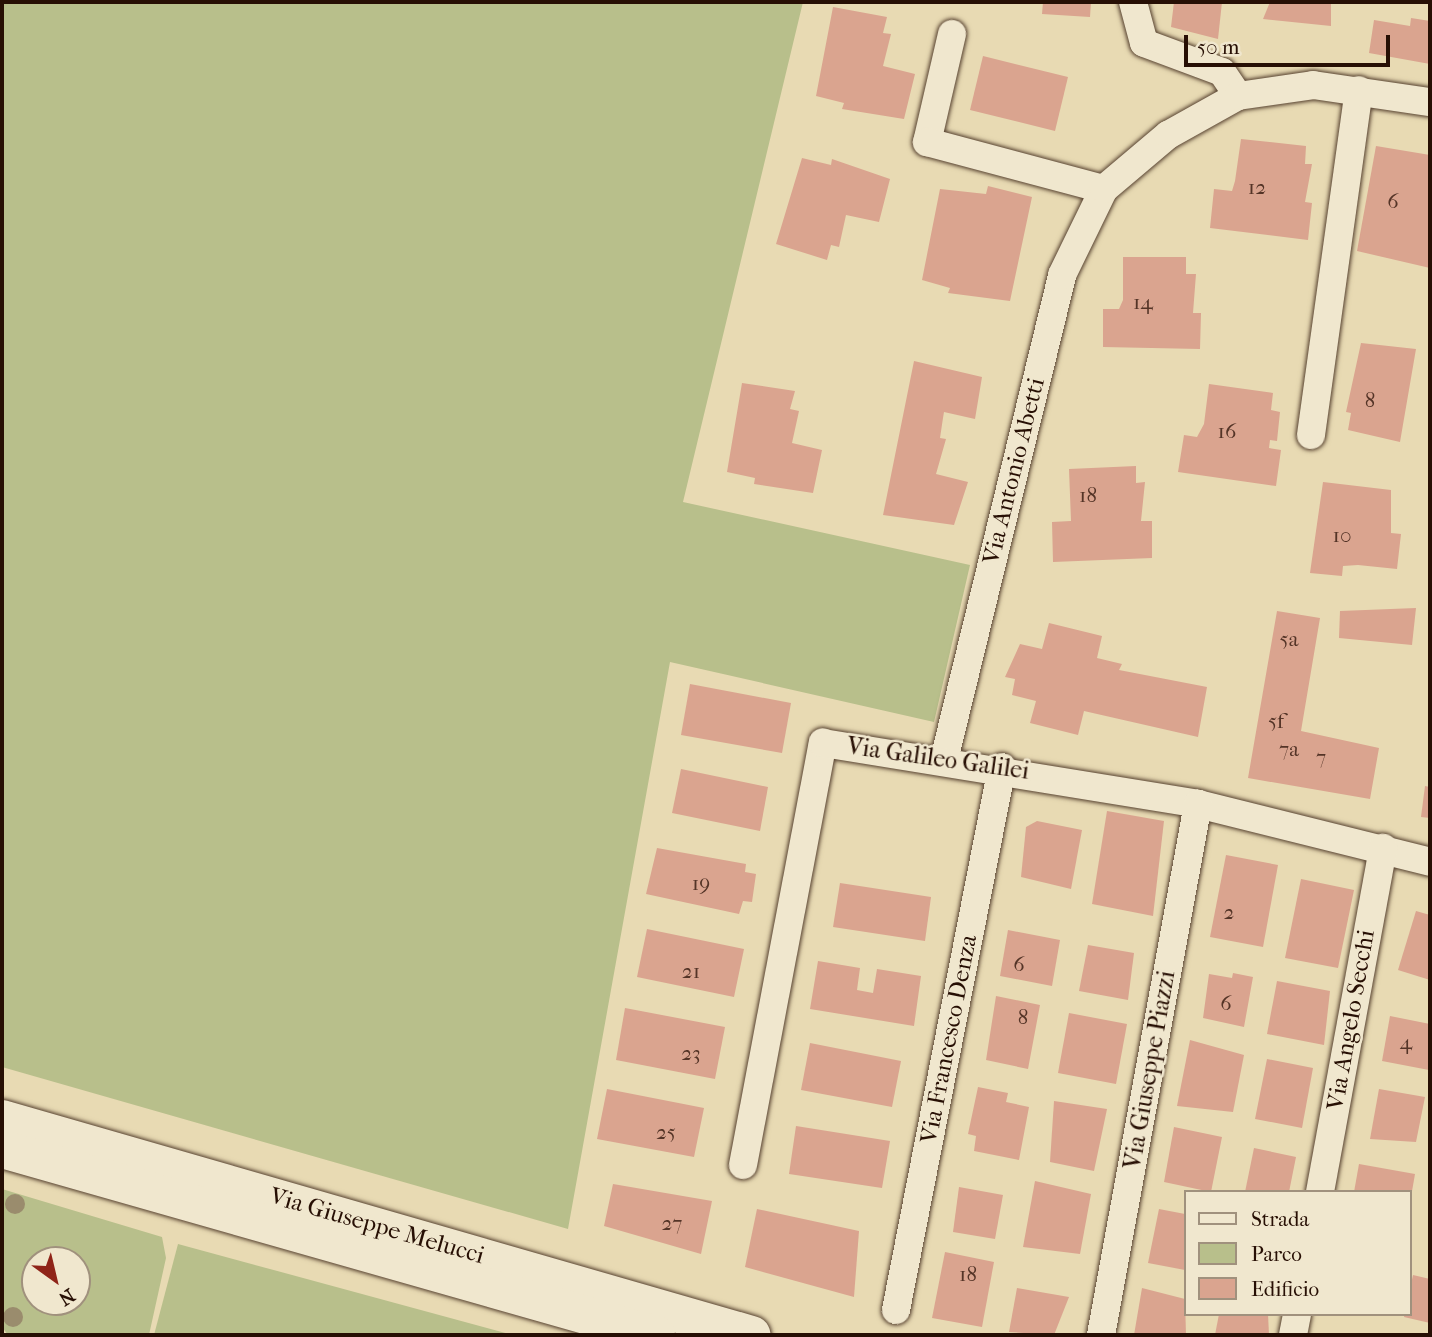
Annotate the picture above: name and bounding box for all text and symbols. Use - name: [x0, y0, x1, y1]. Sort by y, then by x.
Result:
- scale bar: [1187, 21, 1394, 65]
- text: 50 m: [1197, 35, 1240, 59]
- house number: 12: [1248, 174, 1266, 200]
- house number: 6: [1387, 188, 1399, 214]
- house number: 14: [1133, 289, 1153, 315]
- street label: Via Antonio Abetti: [977, 375, 1051, 567]
- house number: 8: [1365, 387, 1375, 413]
- house number: 16: [1218, 418, 1236, 444]
- house number: 18: [1079, 482, 1097, 508]
- house number: 10: [1333, 522, 1351, 548]
- house number: 5a: [1280, 626, 1298, 652]
- house number: 5f: [1268, 708, 1284, 734]
- street label: Via Galileo Galilei: [845, 732, 1031, 786]
- house number: 7a: [1279, 736, 1299, 762]
- house number: 7: [1316, 744, 1326, 770]
- house number: 19: [692, 870, 710, 896]
- house number: 2: [1224, 899, 1234, 925]
- street label: Via Angelo Secchi: [1321, 928, 1381, 1112]
- street label: Via Francesco Denza: [915, 932, 983, 1146]
- house number: 6: [1013, 951, 1025, 977]
- house number: 21: [682, 958, 700, 984]
- street label: Via Giuseppe Piazzi: [1118, 968, 1182, 1172]
- house number: 6: [1220, 990, 1232, 1016]
- house number: 8: [1018, 1004, 1028, 1030]
- house number: 4: [1400, 1029, 1412, 1055]
- house number: 23: [681, 1040, 701, 1066]
- house number: 25: [656, 1119, 676, 1145]
- street label: Via Giuseppe Melucci: [266, 1182, 488, 1270]
- legend: [1184, 1190, 1411, 1316]
- text: Strada: [1251, 1207, 1309, 1231]
- house number: 27: [662, 1210, 682, 1236]
- text: Parco: [1251, 1242, 1302, 1266]
- north arrow: [21, 1246, 91, 1316]
- house number: 18: [959, 1261, 977, 1287]
- text: Edificio: [1251, 1277, 1319, 1301]
- text: N: [55, 1284, 79, 1310]

